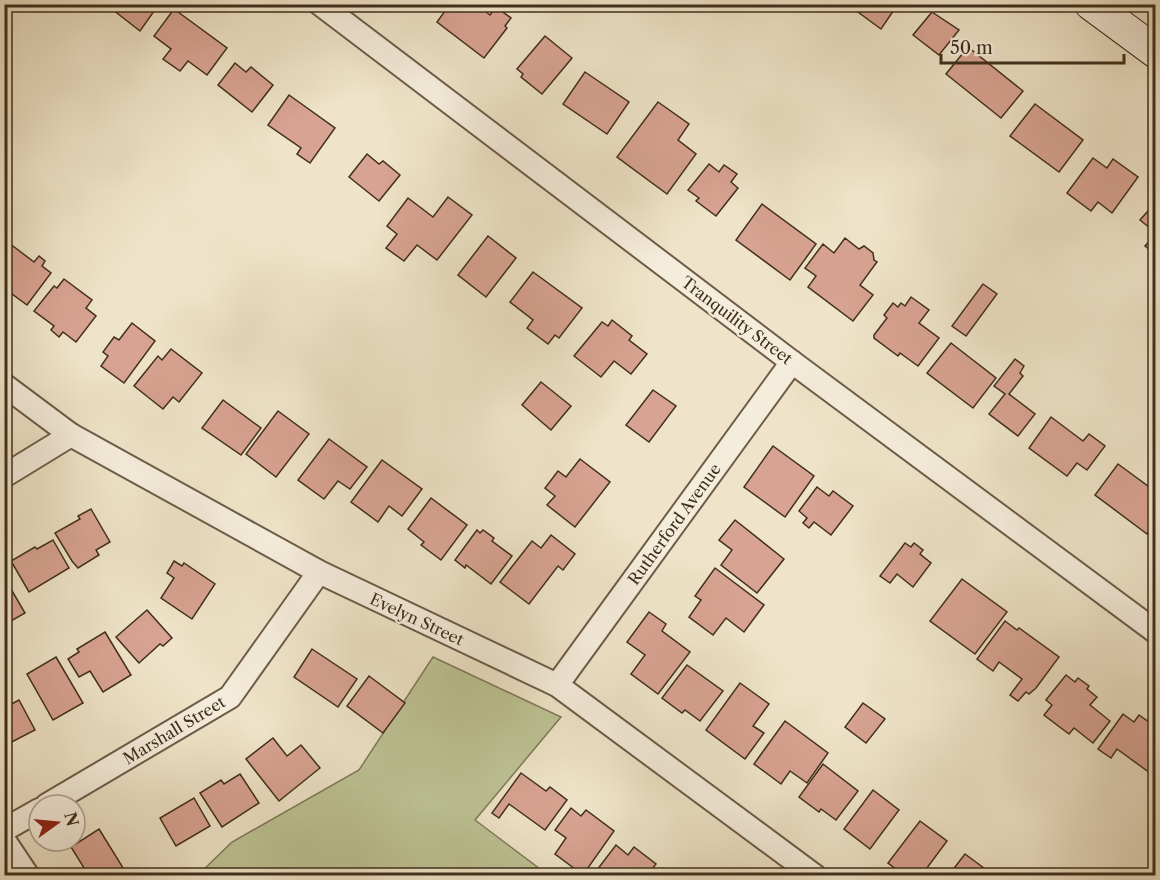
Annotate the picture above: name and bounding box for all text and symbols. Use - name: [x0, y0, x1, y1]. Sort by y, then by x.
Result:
- scale bar: [941, 27, 1124, 65]
- text: 50 m: [950, 37, 993, 59]
- street label: Tranquility Street: [678, 272, 797, 368]
- street label: Rutherford Avenue: [623, 459, 725, 589]
- street label: Evelyn Street: [367, 589, 467, 650]
- street label: Marshall Street: [119, 691, 229, 768]
- north arrow: [27, 793, 87, 853]
- text: N: [60, 810, 83, 829]

